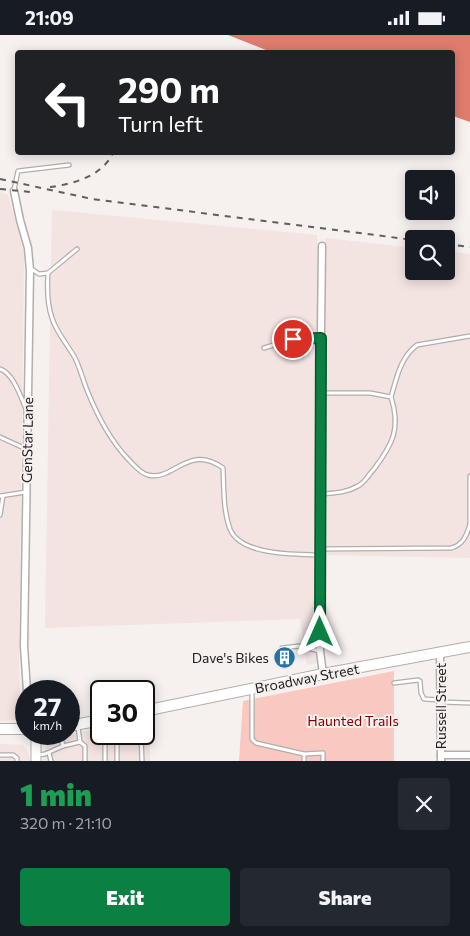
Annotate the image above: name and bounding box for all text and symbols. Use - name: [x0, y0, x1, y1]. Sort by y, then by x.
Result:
- text: 21:09: [25, 6, 74, 29]
- text: 290 m: [118, 67, 220, 110]
- icon: left: [35, 70, 100, 135]
- text: Turn left: [118, 110, 203, 137]
- map controls: [405, 170, 455, 280]
- button: sound: [405, 170, 455, 220]
- button: search: [405, 230, 455, 280]
- pin: [272, 318, 314, 360]
- icon: arrive: [279, 325, 307, 353]
- street label: GenStar Lane: [18, 397, 36, 483]
- position arrow: [293, 605, 345, 657]
- building icon: Dave's Bikes: [273, 645, 297, 669]
- place label: Dave's Bikes: [192, 649, 269, 666]
- street label: Broadway Street: [253, 660, 361, 696]
- street label: Russell Street: [432, 662, 449, 749]
- speed limit sign: 30: [90, 680, 155, 745]
- text: 27: [34, 691, 61, 721]
- park label: Haunted Trails: [307, 712, 399, 729]
- text: km/h: [33, 718, 62, 732]
- text: 1 min: [20, 775, 92, 812]
- button: close: [398, 778, 450, 830]
- text: 320 m · 21:10: [20, 813, 112, 832]
- button: Exit: [20, 868, 230, 926]
- button: Share: [240, 868, 450, 926]

